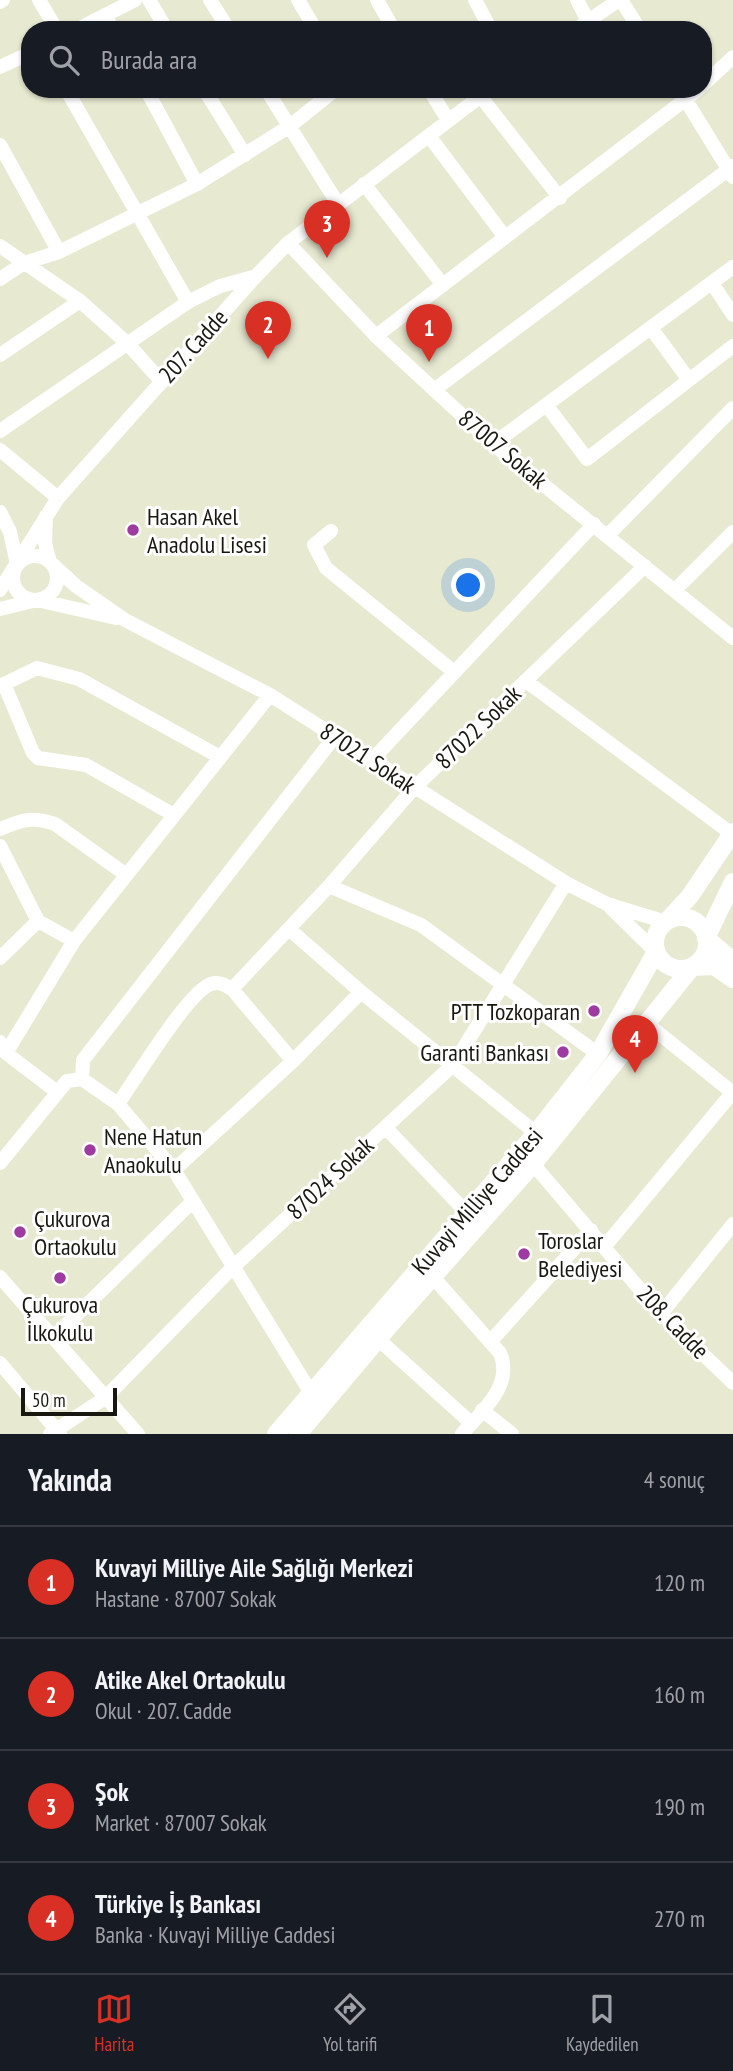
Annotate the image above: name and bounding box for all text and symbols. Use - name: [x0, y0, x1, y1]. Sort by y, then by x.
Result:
- search box: [21, 21, 712, 98]
- icon: search: [45, 41, 83, 79]
- text: Burada ara: [101, 43, 197, 76]
- pin: 3: [304, 200, 350, 258]
- pin: 2: [245, 301, 291, 359]
- street label: 207. Cadde: [152, 303, 234, 389]
- pin: 1: [406, 304, 452, 362]
- street label: 87007 Sokak: [452, 403, 554, 496]
- place label: Hasan Akel Anadolu Lisesi: [147, 501, 267, 560]
- marker: Hasan Akel Anadolu Lisesi: [125, 522, 141, 538]
- your location: [451, 568, 485, 602]
- street label: 87022 Sokak: [428, 678, 528, 776]
- street label: 87021 Sokak: [314, 716, 422, 801]
- place label: PTT Tozkoparan: [451, 996, 580, 1027]
- marker: PTT Tozkoparan: [586, 1003, 602, 1019]
- pin: 4: [612, 1015, 658, 1073]
- place label: Garanti Bankası: [420, 1037, 549, 1068]
- marker: Garanti Bankası: [555, 1044, 571, 1060]
- place label: Nene Hatun Anaokulu: [104, 1121, 202, 1180]
- street label: Kuvayi Milliye Caddesi: [405, 1121, 549, 1281]
- street label: 87024 Sokak: [280, 1129, 381, 1226]
- marker: Nene Hatun Anaokulu: [82, 1142, 98, 1158]
- place label: Çukurova Ortaokulu: [34, 1203, 117, 1262]
- marker: Çukurova Ortaokulu: [12, 1224, 28, 1240]
- place label: Toroslar Belediyesi: [538, 1225, 623, 1284]
- marker: Toroslar Belediyesi: [516, 1246, 532, 1262]
- marker: Çukurova İlkokulu: [52, 1270, 68, 1286]
- street label: 208. Cadde: [630, 1278, 716, 1366]
- place label: Çukurova İlkokulu: [22, 1289, 98, 1348]
- scale bar: [21, 1385, 117, 1417]
- text: 50 m: [32, 1388, 66, 1412]
- text: Yakında: [28, 1460, 112, 1499]
- text: 4 sonuç: [644, 1465, 705, 1494]
- text: Kuvayi Milliye Aile Sağlığı Merkezi: [95, 1551, 413, 1584]
- text: 1: [46, 1568, 57, 1597]
- text: 120 m: [654, 1568, 705, 1597]
- text: Hastane · 87007 Sokak: [95, 1584, 277, 1613]
- text: Atike Akel Ortaokulu: [95, 1663, 286, 1696]
- text: 2: [46, 1680, 57, 1709]
- text: 160 m: [654, 1680, 705, 1709]
- text: Okul · 207. Cadde: [95, 1696, 232, 1725]
- text: Şok: [95, 1775, 129, 1808]
- text: 3: [46, 1792, 57, 1821]
- text: 190 m: [654, 1792, 705, 1821]
- text: Market · 87007 Sokak: [95, 1808, 267, 1837]
- text: Türkiye İş Bankası: [95, 1887, 261, 1920]
- text: 4: [46, 1904, 57, 1933]
- text: 270 m: [654, 1904, 705, 1933]
- text: Banka · Kuvayi Milliye Caddesi: [95, 1920, 335, 1949]
- tab: Harita: [94, 1990, 134, 2056]
- tab: Yol tarifi: [323, 1990, 377, 2056]
- tab: Kaydedilen: [566, 1990, 639, 2056]

